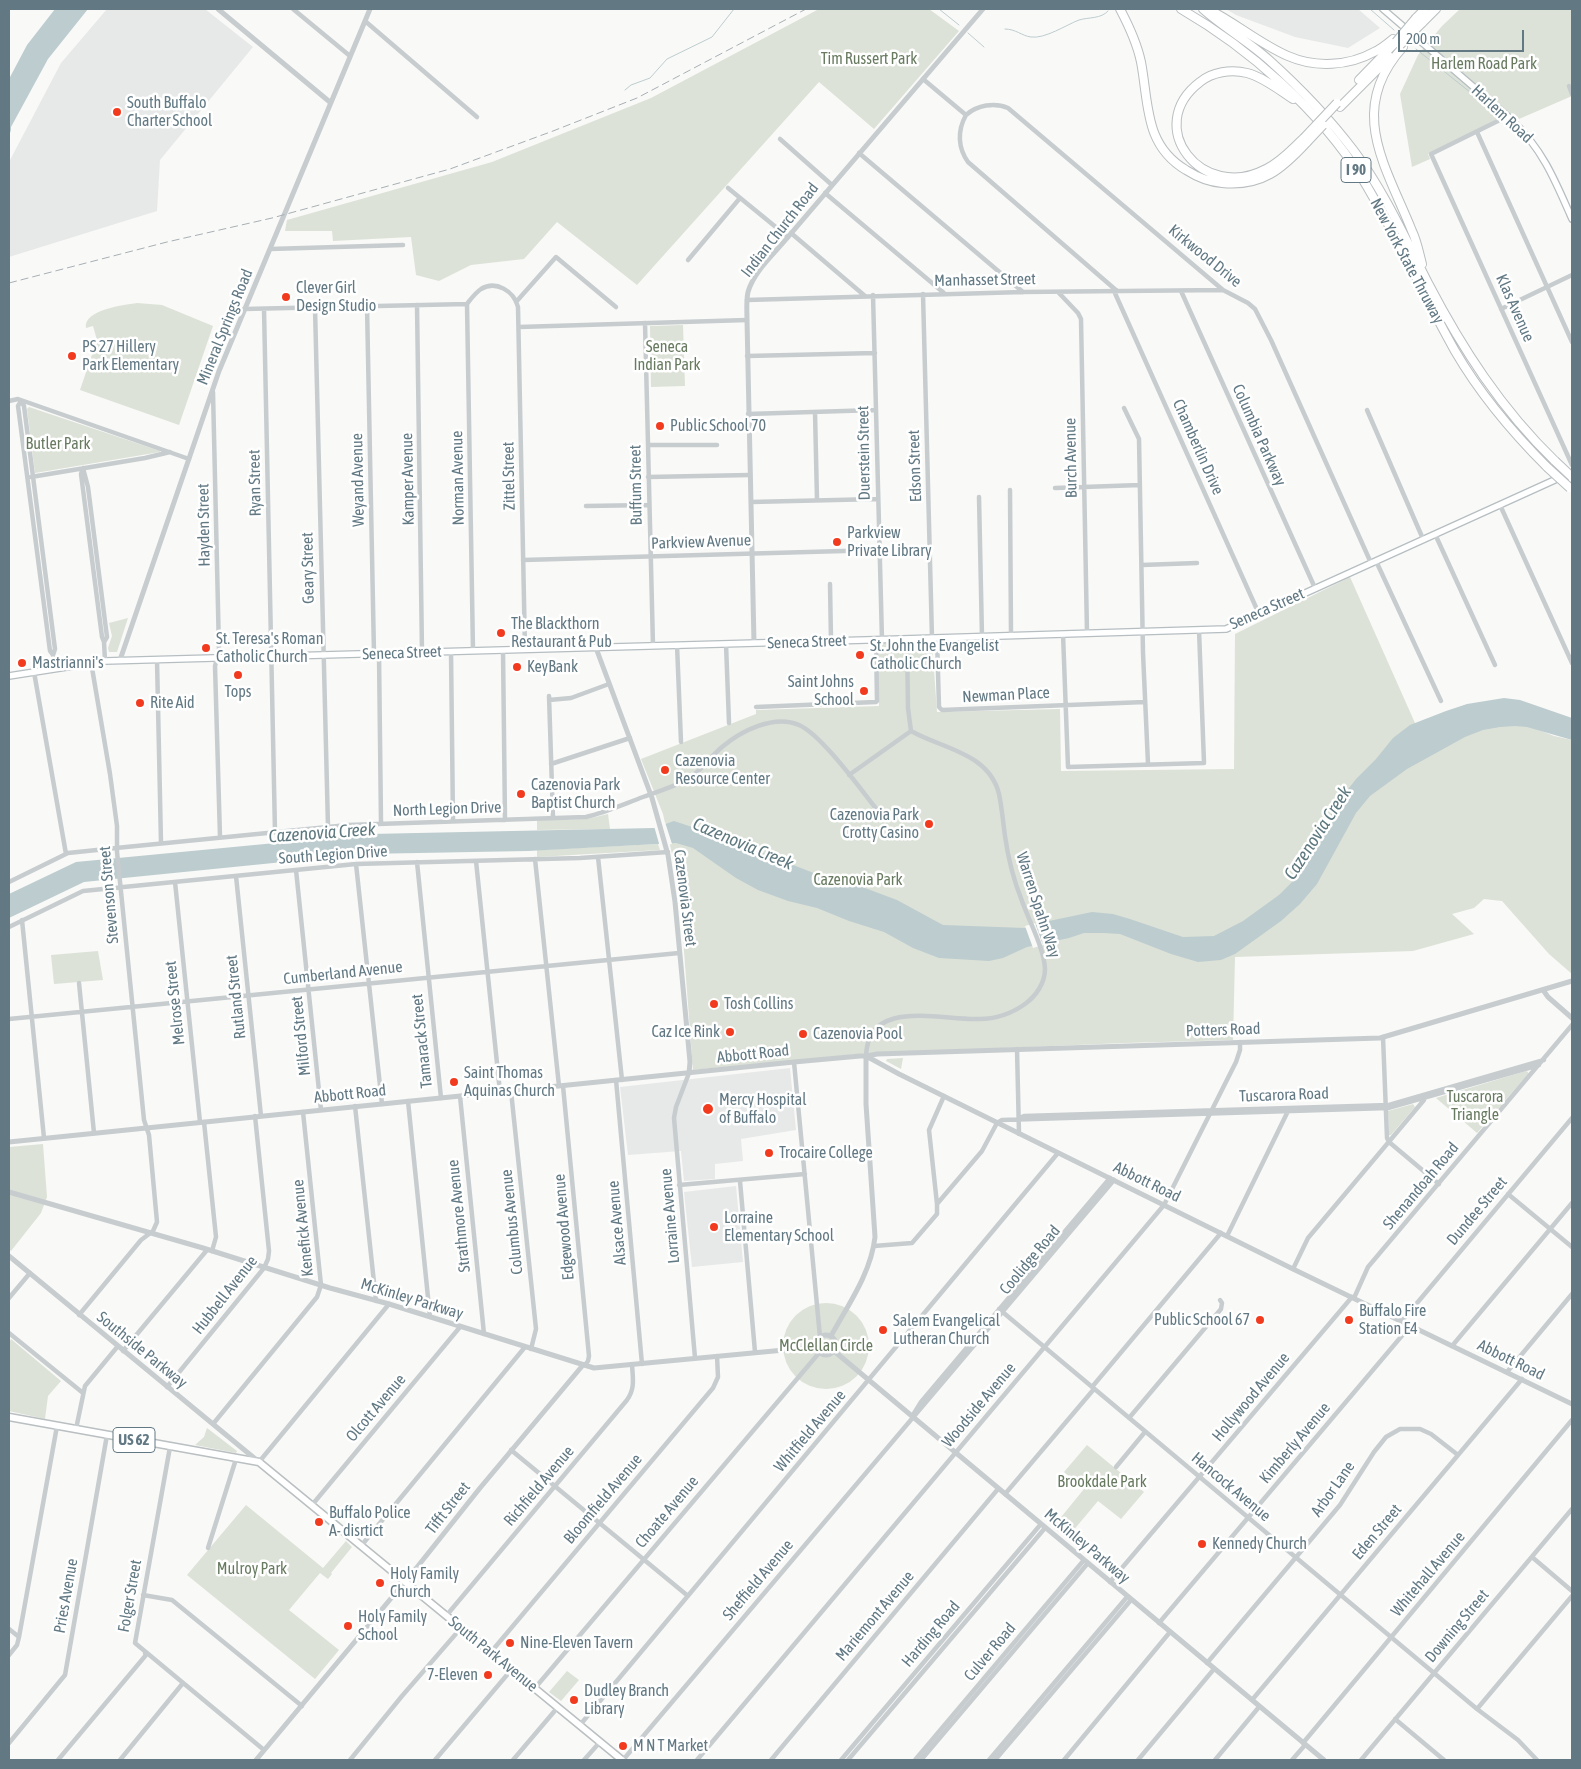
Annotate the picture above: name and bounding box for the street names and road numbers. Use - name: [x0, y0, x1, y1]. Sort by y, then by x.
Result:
- street label: Harlem Road: [1467, 81, 1537, 147]
- road number: I 90: [1341, 158, 1371, 182]
- street label: Indian Church Road: [737, 179, 823, 281]
- street label: New York State Thruway: [1366, 195, 1448, 327]
- street label: Kirkwood Drive: [1165, 221, 1245, 291]
- street label: Mineral Springs Road: [193, 266, 257, 388]
- street label: Manhasset Street: [934, 270, 1036, 290]
- street label: Klas Avenue: [1492, 271, 1538, 345]
- street label: Columbia Parkway: [1228, 381, 1290, 489]
- street label: Chamberlin Drive: [1168, 396, 1228, 498]
- street label: Duerstein Street: [854, 405, 874, 501]
- street label: Burch Avenue: [1061, 418, 1081, 498]
- street label: Edson Street: [904, 429, 926, 503]
- street label: Norman Avenue: [448, 430, 468, 526]
- street label: Weyand Avenue: [348, 433, 368, 527]
- street label: Kamper Avenue: [398, 433, 418, 525]
- street label: Zittel Street: [499, 441, 519, 511]
- street label: Buffum Street: [626, 445, 646, 525]
- street label: Ryan Street: [245, 449, 265, 517]
- street label: Hayden Street: [194, 483, 214, 567]
- street label: Parkview Avenue: [651, 531, 751, 553]
- street label: Geary Street: [298, 532, 318, 604]
- street label: Seneca Street: [1227, 584, 1307, 634]
- street label: Seneca Street: [767, 631, 847, 653]
- street label: Seneca Street: [362, 642, 442, 664]
- street label: Newman Place: [962, 683, 1050, 707]
- street label: North Legion Drive: [392, 798, 502, 820]
- street label: South Legion Drive: [278, 842, 388, 868]
- street label: Stevenson Street: [95, 845, 123, 945]
- street label: Cazenovia Street: [670, 848, 700, 948]
- street label: Warren Spahn Way: [1012, 850, 1064, 960]
- street label: Rutland Street: [222, 954, 250, 1040]
- street label: Cumberland Avenue: [283, 957, 403, 989]
- street label: Melrose Street: [161, 960, 189, 1046]
- street label: Tamarack Street: [408, 993, 436, 1089]
- street label: Milford Street: [287, 995, 315, 1077]
- street label: Potters Road: [1185, 1019, 1261, 1041]
- street label: Abbott Road: [716, 1041, 790, 1067]
- street label: Abbott Road: [313, 1081, 387, 1107]
- street label: Tuscarora Road: [1239, 1084, 1329, 1106]
- street label: Shenandoah Road: [1379, 1139, 1463, 1233]
- street label: Abbott Road: [1110, 1157, 1184, 1207]
- street label: Strathmore Avenue: [444, 1159, 474, 1273]
- street label: Columbus Avenue: [497, 1168, 527, 1276]
- street label: Lorraine Avenue: [656, 1168, 684, 1264]
- street label: Edgewood Avenue: [550, 1173, 578, 1281]
- street label: Dundee Street: [1443, 1173, 1511, 1249]
- street label: Kenefick Avenue: [288, 1179, 318, 1277]
- street label: Alsace Avenue: [604, 1180, 630, 1266]
- street label: Coolidge Road: [996, 1222, 1064, 1298]
- street label: Hubbell Avenue: [188, 1252, 262, 1338]
- street label: McKinley Parkway: [358, 1274, 466, 1324]
- street label: Southside Parkway: [93, 1308, 191, 1392]
- street label: Abbott Road: [1474, 1335, 1548, 1385]
- street label: Hollywood Avenue: [1208, 1349, 1294, 1445]
- street label: Woodside Avenue: [938, 1359, 1020, 1451]
- street label: Olcott Avenue: [342, 1370, 410, 1446]
- street label: Whitfield Avenue: [770, 1386, 850, 1476]
- street label: Kimberly Avenue: [1256, 1399, 1334, 1487]
- road number: US 62: [113, 1428, 155, 1452]
- street label: Richfield Avenue: [500, 1442, 578, 1530]
- street label: Hancock Avenue: [1188, 1448, 1274, 1526]
- street label: Bloomfield Avenue: [560, 1450, 646, 1548]
- street label: Arbor Lane: [1307, 1458, 1359, 1520]
- street label: Choate Avenue: [631, 1472, 703, 1552]
- street label: Tifft Street: [422, 1478, 474, 1538]
- street label: Eden Street: [1348, 1500, 1406, 1564]
- street label: McKinley Parkway: [1040, 1505, 1134, 1587]
- street label: Whitehall Avenue: [1387, 1528, 1469, 1620]
- street label: Sheffield Avenue: [719, 1536, 797, 1624]
- street label: Pries Avenue: [50, 1557, 82, 1635]
- street label: Folger Street: [114, 1558, 146, 1634]
- street label: Mariemont Avenue: [832, 1567, 918, 1665]
- street label: Downing Street: [1421, 1586, 1493, 1666]
- street label: Harding Road: [898, 1597, 964, 1671]
- street label: South Park Avenue: [444, 1612, 542, 1696]
- street label: Culver Road: [960, 1619, 1020, 1685]

